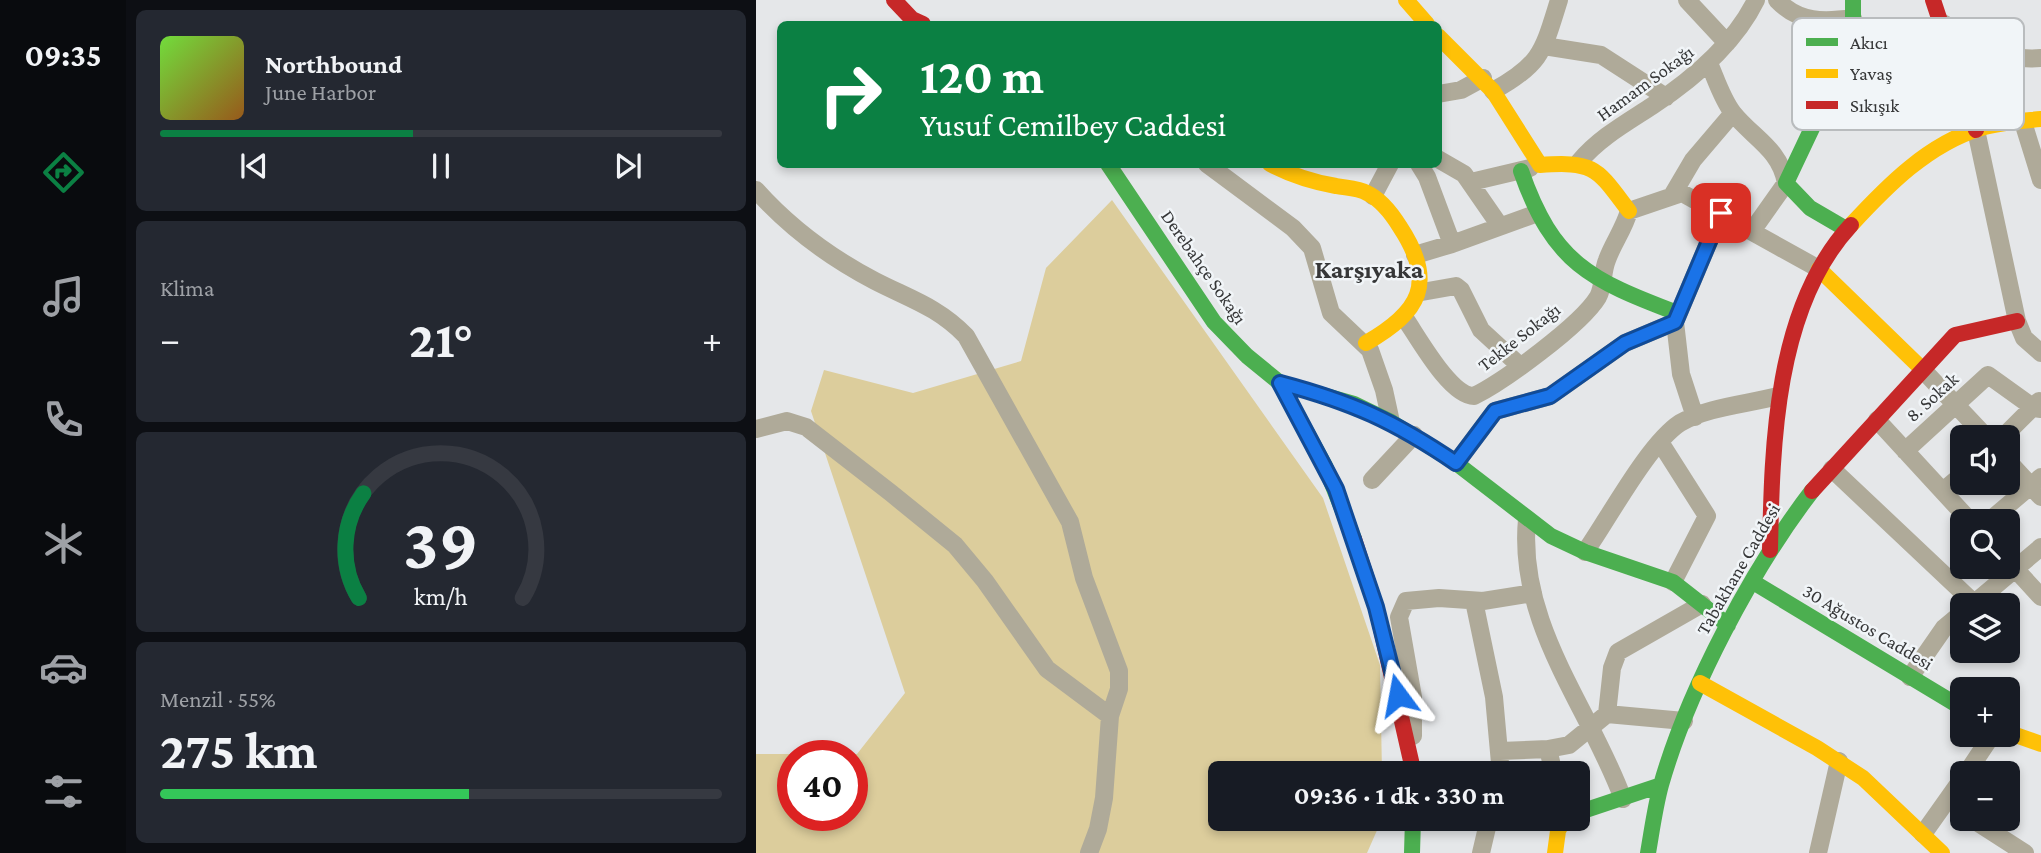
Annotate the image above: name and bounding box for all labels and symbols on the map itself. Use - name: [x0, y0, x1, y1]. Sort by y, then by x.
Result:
- legend: [1792, 18, 2024, 130]
- text: Akıcı: [1850, 32, 1888, 53]
- street label: Hamam Sokağı: [1593, 41, 1697, 125]
- text: Yavaş: [1850, 63, 1892, 84]
- text: Sıkışık: [1850, 95, 1900, 116]
- pin: [1691, 183, 1751, 243]
- street label: Derebahçe Sokağı: [1157, 206, 1251, 328]
- district label: Karşıyaka: [1315, 255, 1424, 284]
- street label: Tekke Sokağı: [1474, 299, 1564, 375]
- street label: 8. Sokak: [1902, 367, 1963, 426]
- street label: Tabakhane Caddesi: [1692, 500, 1784, 638]
- street label: 30 Ağustos Caddesi: [1799, 580, 1937, 674]
- position arrow: [1361, 658, 1435, 732]
- speed limit sign: 40: [777, 740, 868, 831]

